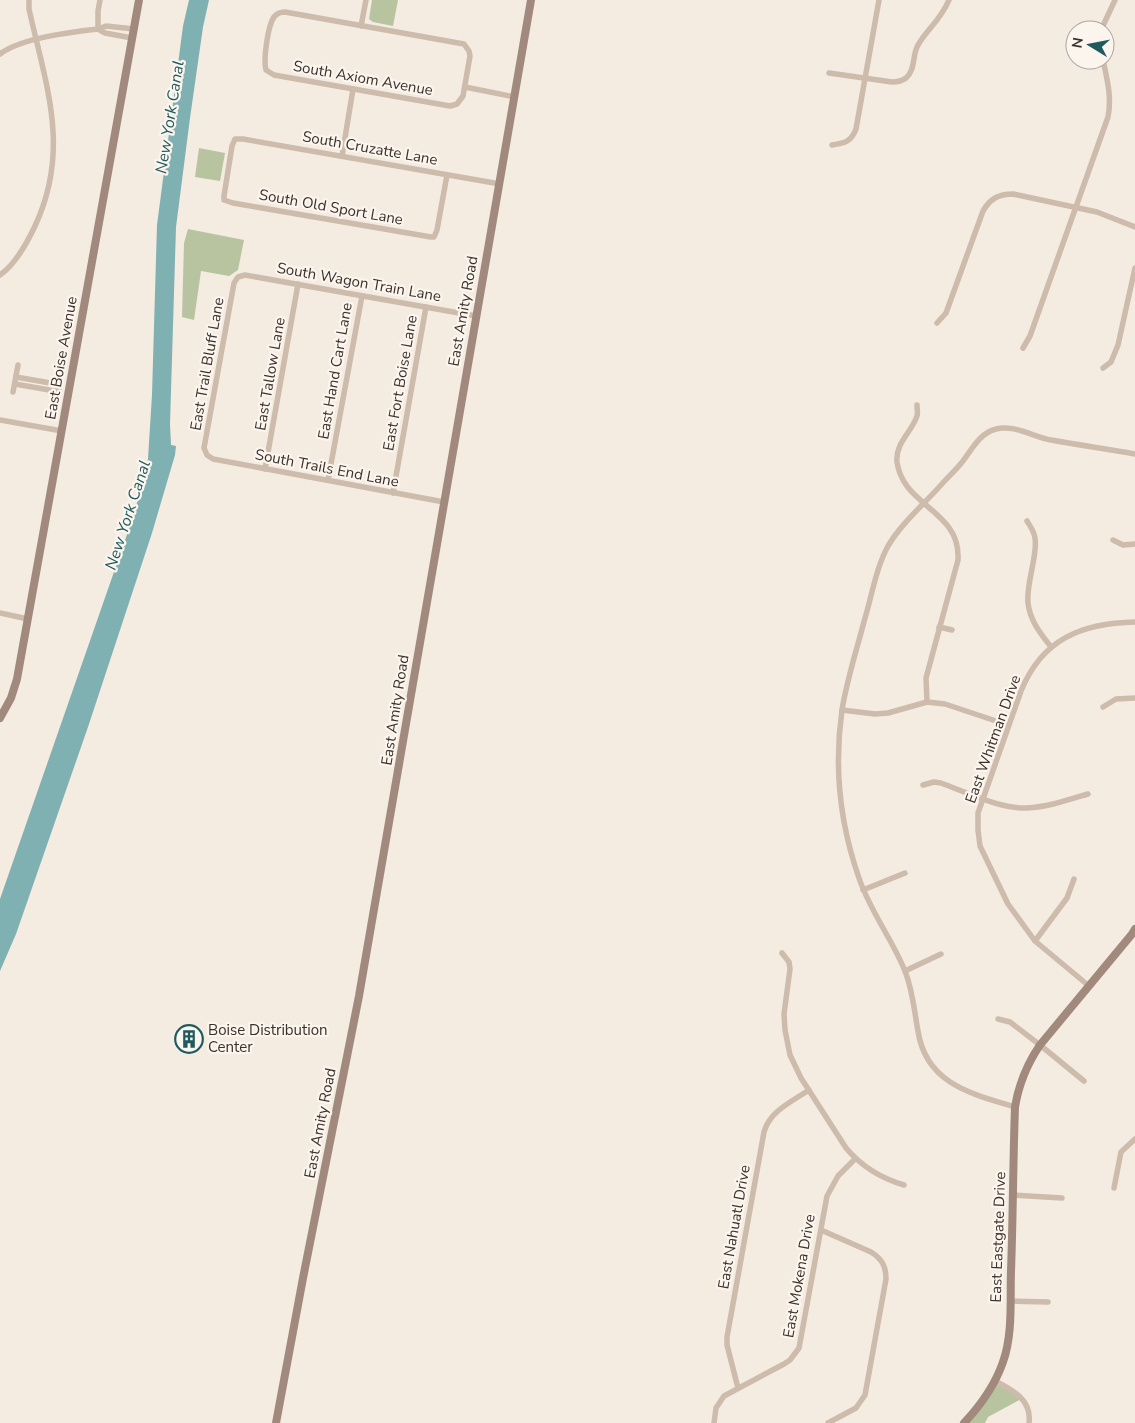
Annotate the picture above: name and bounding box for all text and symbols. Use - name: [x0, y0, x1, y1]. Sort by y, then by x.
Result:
- north arrow: [1065, 20, 1115, 70]
- text: N: [1067, 36, 1088, 50]
- street label: South Axiom Avenue: [292, 56, 435, 100]
- water label: New York Canal: [150, 59, 190, 175]
- street label: South Cruzatte Lane: [301, 126, 439, 170]
- street label: South Old Sport Lane: [257, 184, 405, 230]
- street label: East Amity Road: [443, 254, 483, 368]
- street label: South Wagon Train Lane: [275, 258, 443, 306]
- street label: East Boise Avenue: [40, 295, 82, 421]
- street label: East Trail Bluff Lane: [185, 296, 229, 432]
- street label: East Hand Cart Lane: [313, 301, 357, 441]
- street label: East Fort Boise Lane: [378, 314, 422, 452]
- street label: East Tallow Lane: [250, 316, 290, 432]
- street label: South Trails End Lane: [253, 444, 401, 492]
- water label: New York Canal: [100, 457, 156, 573]
- street label: East Amity Road: [376, 653, 414, 767]
- street label: East Whitman Drive: [960, 672, 1026, 806]
- place label: Boise Distribution Center: [208, 1020, 328, 1057]
- building icon: Boise Distribution Center: [174, 1024, 204, 1054]
- street label: East Amity Road: [300, 1066, 340, 1180]
- street label: East Nahuatl Drive: [713, 1163, 755, 1291]
- street label: East Eastgate Drive: [986, 1171, 1010, 1303]
- street label: East Mokena Drive: [778, 1213, 820, 1339]

